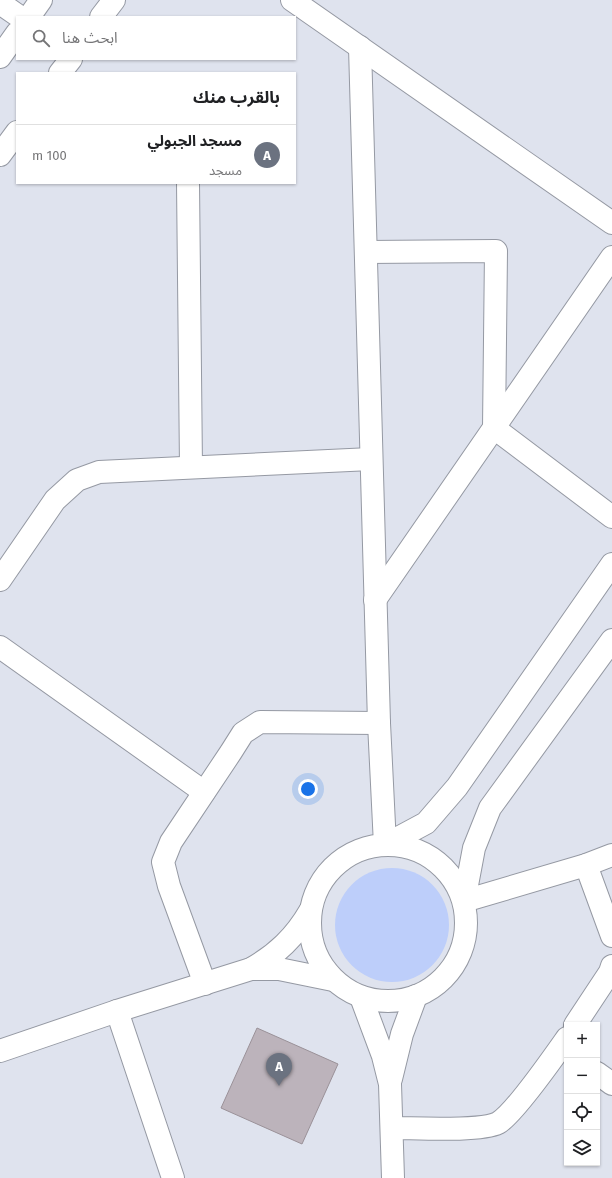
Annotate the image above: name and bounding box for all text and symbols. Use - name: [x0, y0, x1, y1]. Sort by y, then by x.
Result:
- search box: [16, 16, 296, 60]
- icon: search: [30, 27, 52, 49]
- text: ابحث هنا: [62, 29, 118, 47]
- text: بالقرب منك: [193, 87, 280, 108]
- text: مسجد الجبولي: [148, 132, 242, 150]
- text: 100 m: [32, 148, 67, 163]
- text: A: [263, 148, 271, 163]
- text: مسجد: [209, 163, 242, 178]
- your location: [298, 779, 318, 799]
- map controls: [564, 1022, 600, 1166]
- button: +: [564, 1022, 600, 1058]
- pin: A: [266, 1053, 292, 1086]
- button: −: [564, 1058, 600, 1094]
- button: locate: [564, 1094, 600, 1130]
- button: layers: [564, 1130, 600, 1166]

